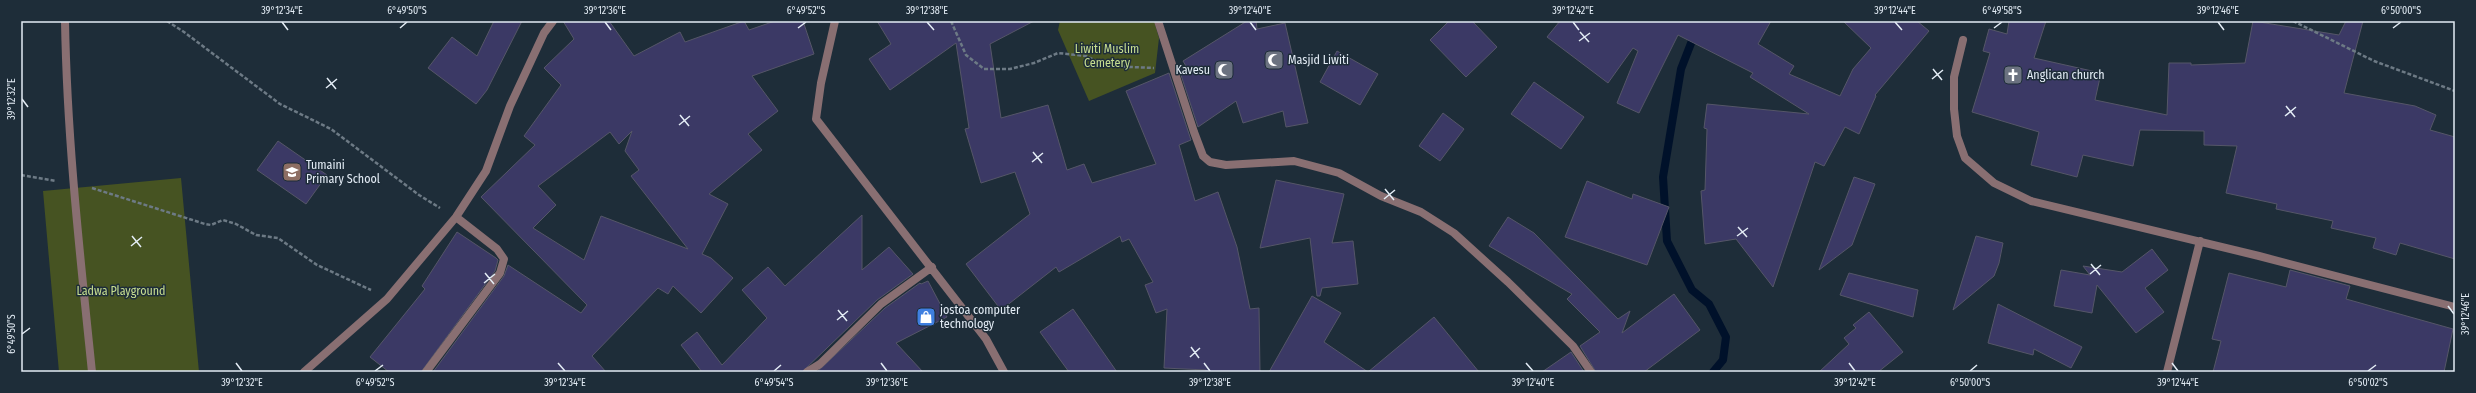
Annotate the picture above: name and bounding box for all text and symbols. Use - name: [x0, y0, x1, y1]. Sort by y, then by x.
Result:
- text: 39°12'34"E: [261, 5, 303, 17]
- text: 6°49'50"S: [387, 5, 427, 17]
- text: 39°12'36"E: [584, 5, 626, 17]
- text: 6°49'52"S: [787, 5, 825, 17]
- text: 39°12'38"E: [906, 5, 948, 17]
- text: 39°12'40"E: [1229, 5, 1271, 17]
- text: 39°12'42"E: [1552, 5, 1594, 17]
- text: 39°12'44"E: [1874, 5, 1916, 17]
- text: 6°49'58"S: [1982, 5, 2022, 17]
- text: 39°12'46"E: [2197, 5, 2239, 17]
- text: 6°50'00"S: [2381, 5, 2421, 17]
- park label: Liwiti Muslim Cemetery: [1075, 42, 1139, 70]
- mosque icon: Masjid Liwiti: [1263, 49, 1285, 71]
- place label: Masjid Liwiti: [1288, 53, 1349, 67]
- mosque icon: Kavesu: [1213, 59, 1235, 81]
- place label: Kavesu: [1175, 63, 1210, 77]
- church icon: Anglican church: [2002, 64, 2024, 86]
- place label: Anglican church: [2027, 68, 2105, 82]
- text: 39°12'32"E: [6, 78, 18, 120]
- place label: Tumaini Primary School: [306, 158, 380, 186]
- school or university icon: Tumaini Primary School: [281, 161, 303, 183]
- park label: Ladwa Playground: [76, 284, 166, 298]
- text: 39°12'46"E: [2460, 293, 2472, 335]
- place label: jostoa computer technology: [939, 303, 1021, 331]
- shop icon: jostoa computer technology: [915, 306, 937, 328]
- text: 6°49'50"S: [6, 314, 18, 354]
- text: 39°12'32"E: [221, 377, 263, 389]
- text: 6°49'52"S: [356, 377, 394, 389]
- text: 39°12'34"E: [544, 377, 586, 389]
- text: 6°49'54"S: [755, 377, 793, 389]
- text: 39°12'36"E: [866, 377, 908, 389]
- text: 39°12'38"E: [1189, 377, 1231, 389]
- text: 39°12'40"E: [1512, 377, 1554, 389]
- text: 39°12'42"E: [1834, 377, 1876, 389]
- text: 6°50'00"S: [1950, 377, 1990, 389]
- text: 39°12'44"E: [2157, 377, 2199, 389]
- text: 6°50'02"S: [2348, 377, 2388, 389]

